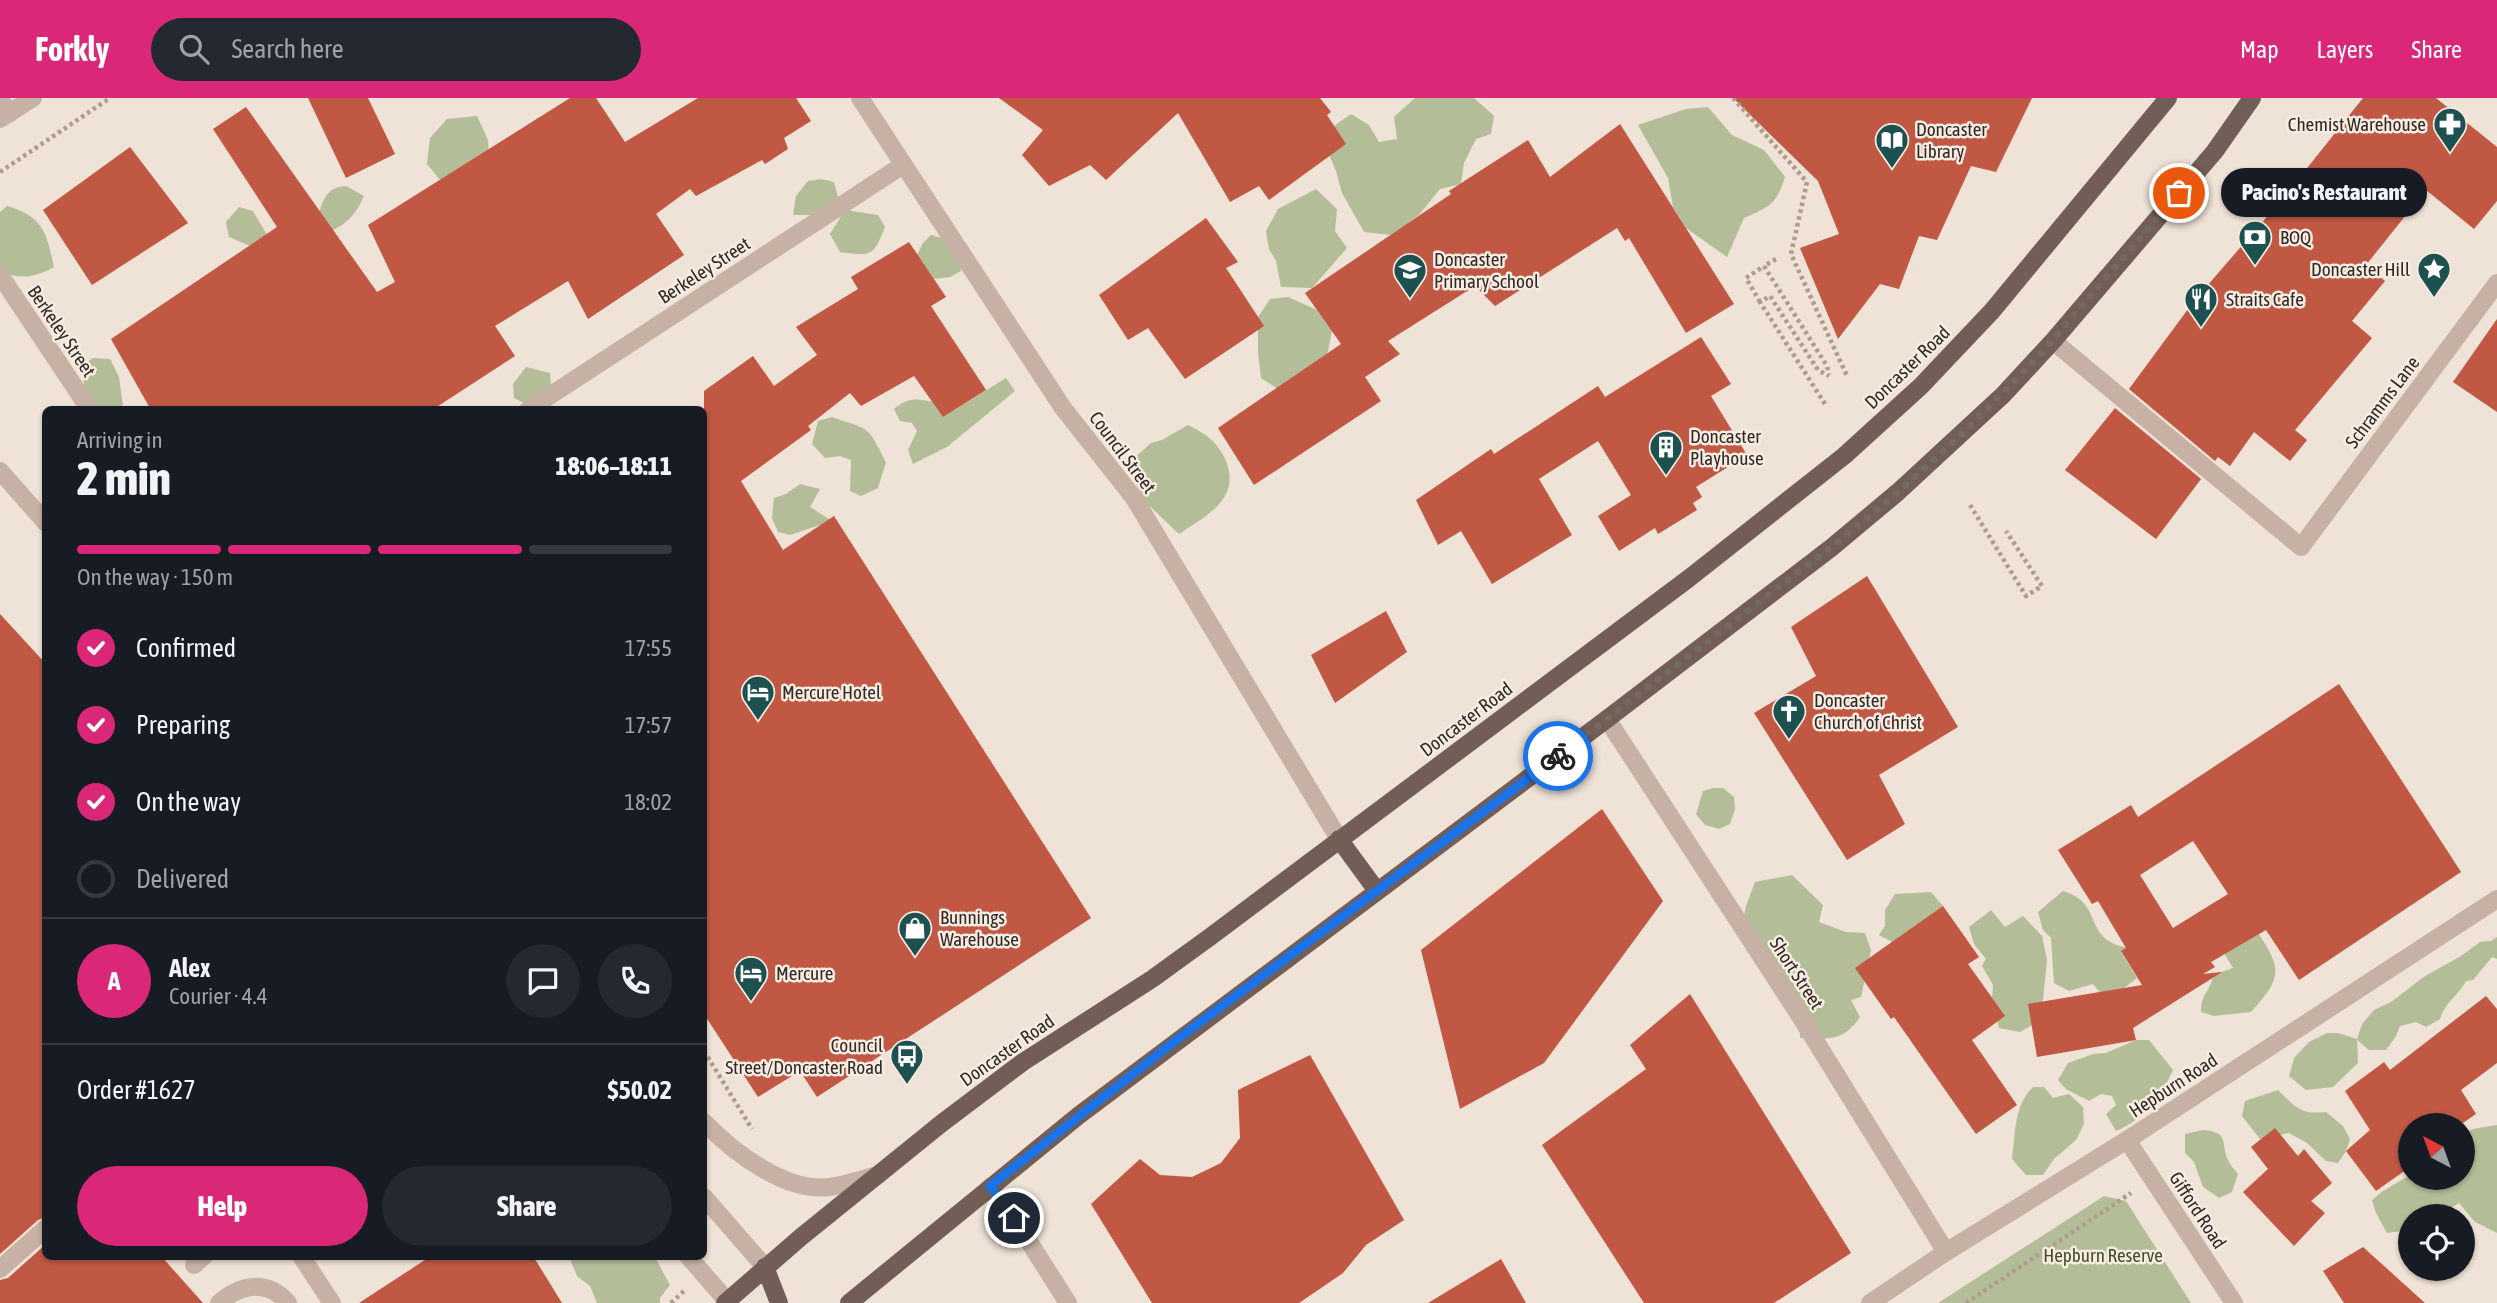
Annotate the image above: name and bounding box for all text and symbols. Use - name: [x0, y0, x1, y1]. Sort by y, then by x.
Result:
- search box: [151, 18, 641, 81]
- text: Forkly: [35, 30, 109, 68]
- icon: search: [175, 30, 213, 68]
- text: Search here: [231, 34, 344, 64]
- text: Map: [2240, 36, 2279, 63]
- text: Layers: [2317, 36, 2373, 63]
- text: Share: [2411, 36, 2462, 63]
- pharmacy icon: Chemist Warehouse: [2431, 105, 2469, 154]
- place label: Chemist Warehouse: [2288, 113, 2426, 135]
- place label: Doncaster Library: [1916, 118, 1987, 162]
- library icon: Doncaster Library: [1873, 121, 1911, 170]
- pin: [2149, 163, 2209, 223]
- callout: Pacino's Restaurant: [2221, 168, 2428, 217]
- icon: bag: [2160, 174, 2198, 212]
- text: Pacino's Restaurant: [2242, 179, 2406, 205]
- bank icon: BOQ: [2236, 218, 2274, 267]
- place label: BOQ: [2280, 226, 2312, 248]
- street label: Berkeley Street: [654, 232, 754, 308]
- place label: Doncaster Primary School: [1434, 248, 1539, 292]
- place icon: Doncaster Hill: [2415, 250, 2453, 299]
- school or university icon: Doncaster Primary School: [1391, 251, 1429, 300]
- place label: Doncaster Hill: [2311, 258, 2410, 280]
- restaurant icon: Straits Cafe: [2182, 280, 2220, 329]
- street label: Berkeley Street: [23, 281, 101, 381]
- place label: Straits Cafe: [2226, 288, 2304, 310]
- street label: Doncaster Road: [1860, 321, 1954, 413]
- street label: Schramms Lane: [2340, 352, 2424, 452]
- street label: Council Street: [1085, 407, 1161, 497]
- place label: Doncaster Playhouse: [1690, 425, 1764, 469]
- text: Arriving in: [77, 427, 163, 453]
- building icon: Doncaster Playhouse: [1647, 428, 1685, 477]
- text: 18:06–18:11: [555, 451, 672, 481]
- text: 2 min: [77, 452, 171, 505]
- text: On the way · 150 m: [77, 564, 233, 590]
- icon: check: [77, 629, 115, 667]
- text: Confirmed: [136, 633, 236, 663]
- text: 17:55: [625, 635, 672, 661]
- hotel icon: Mercure Hotel: [739, 673, 777, 722]
- street label: Doncaster Road: [1416, 677, 1516, 761]
- place label: Mercure Hotel: [782, 681, 881, 703]
- place label: Doncaster Church of Christ: [1814, 689, 1922, 733]
- church icon: Doncaster Church of Christ: [1770, 692, 1808, 741]
- icon: check: [77, 706, 115, 744]
- text: Preparing: [136, 710, 230, 740]
- text: 17:57: [625, 712, 672, 738]
- courier: [1523, 721, 1593, 791]
- icon: bike: [1539, 737, 1577, 775]
- icon: check: [77, 783, 115, 821]
- text: On the way: [136, 787, 241, 817]
- text: 18:02: [624, 789, 672, 815]
- text: Delivered: [136, 864, 229, 894]
- place label: Bunnings Warehouse: [940, 906, 1019, 950]
- shop icon: Bunnings Warehouse: [896, 909, 934, 958]
- street label: Short Street: [1766, 933, 1828, 1013]
- button: chat: [506, 944, 580, 1018]
- button: phone: [598, 944, 672, 1018]
- text: Alex: [169, 953, 210, 983]
- hotel icon: Mercure: [732, 954, 770, 1003]
- place label: Mercure: [776, 962, 833, 984]
- text: A: [108, 966, 120, 996]
- text: Courier · 4.4: [169, 983, 268, 1009]
- street label: Doncaster Road: [956, 1010, 1058, 1090]
- place label: Council Street/Doncaster Road: [725, 1034, 883, 1078]
- bus stop icon: Council Street/Doncaster Road: [888, 1037, 926, 1086]
- street label: Hepburn Road: [2125, 1048, 2221, 1122]
- text: Order #1627: [77, 1075, 196, 1105]
- text: $50.02: [608, 1075, 672, 1105]
- north arrow: [2398, 1113, 2474, 1190]
- map controls: [2398, 1113, 2475, 1281]
- button: Help: [77, 1166, 368, 1246]
- button: Share: [382, 1166, 672, 1246]
- street label: Gifford Road: [2165, 1167, 2231, 1253]
- pin: [984, 1188, 1044, 1248]
- icon: home: [995, 1199, 1033, 1237]
- button: locate: [2398, 1204, 2475, 1281]
- park label: Hepburn Reserve: [2043, 1244, 2163, 1266]

